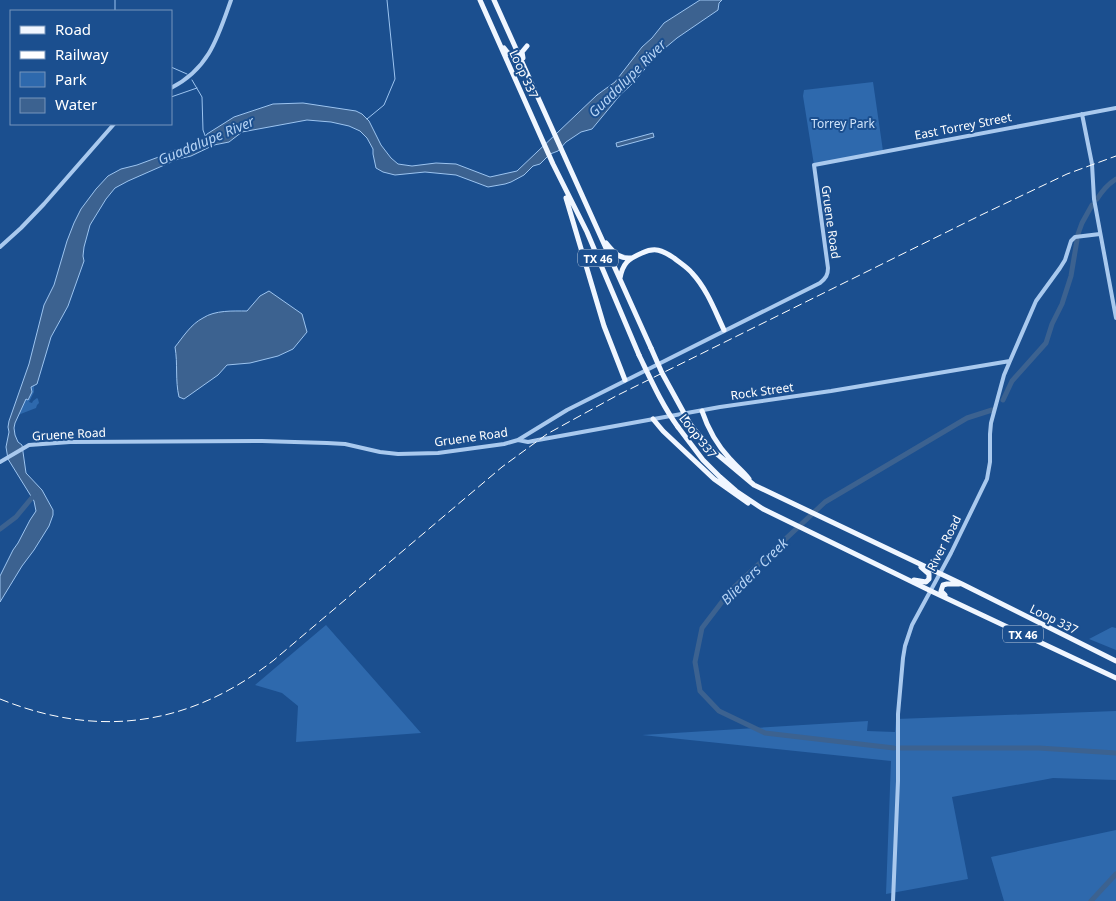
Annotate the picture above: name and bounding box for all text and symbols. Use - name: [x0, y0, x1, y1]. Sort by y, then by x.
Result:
- legend: [10, 10, 172, 125]
- text: Road: [55, 19, 91, 39]
- water label: Guadalupe River: [584, 35, 670, 121]
- text: Railway: [55, 44, 109, 64]
- street label: Loop 337: [505, 47, 543, 101]
- text: Park: [55, 69, 87, 89]
- text: Water: [55, 94, 97, 114]
- street label: East Torrey Street: [913, 108, 1014, 144]
- water label: Guadalupe River: [155, 111, 257, 169]
- park label: Torrey Park: [811, 115, 876, 132]
- street label: Gruene Road: [817, 184, 845, 260]
- road number: TX 46: [578, 250, 618, 266]
- street label: Rock Street: [729, 378, 795, 404]
- street label: Loop 337: [675, 410, 721, 462]
- street label: Gruene Road: [433, 423, 509, 451]
- street label: Gruene Road: [32, 424, 106, 444]
- street label: River Road: [923, 512, 965, 574]
- water label: Blieders Creek: [716, 533, 792, 609]
- street label: Loop 337: [1027, 600, 1081, 638]
- road number: TX 46: [1003, 626, 1043, 642]

